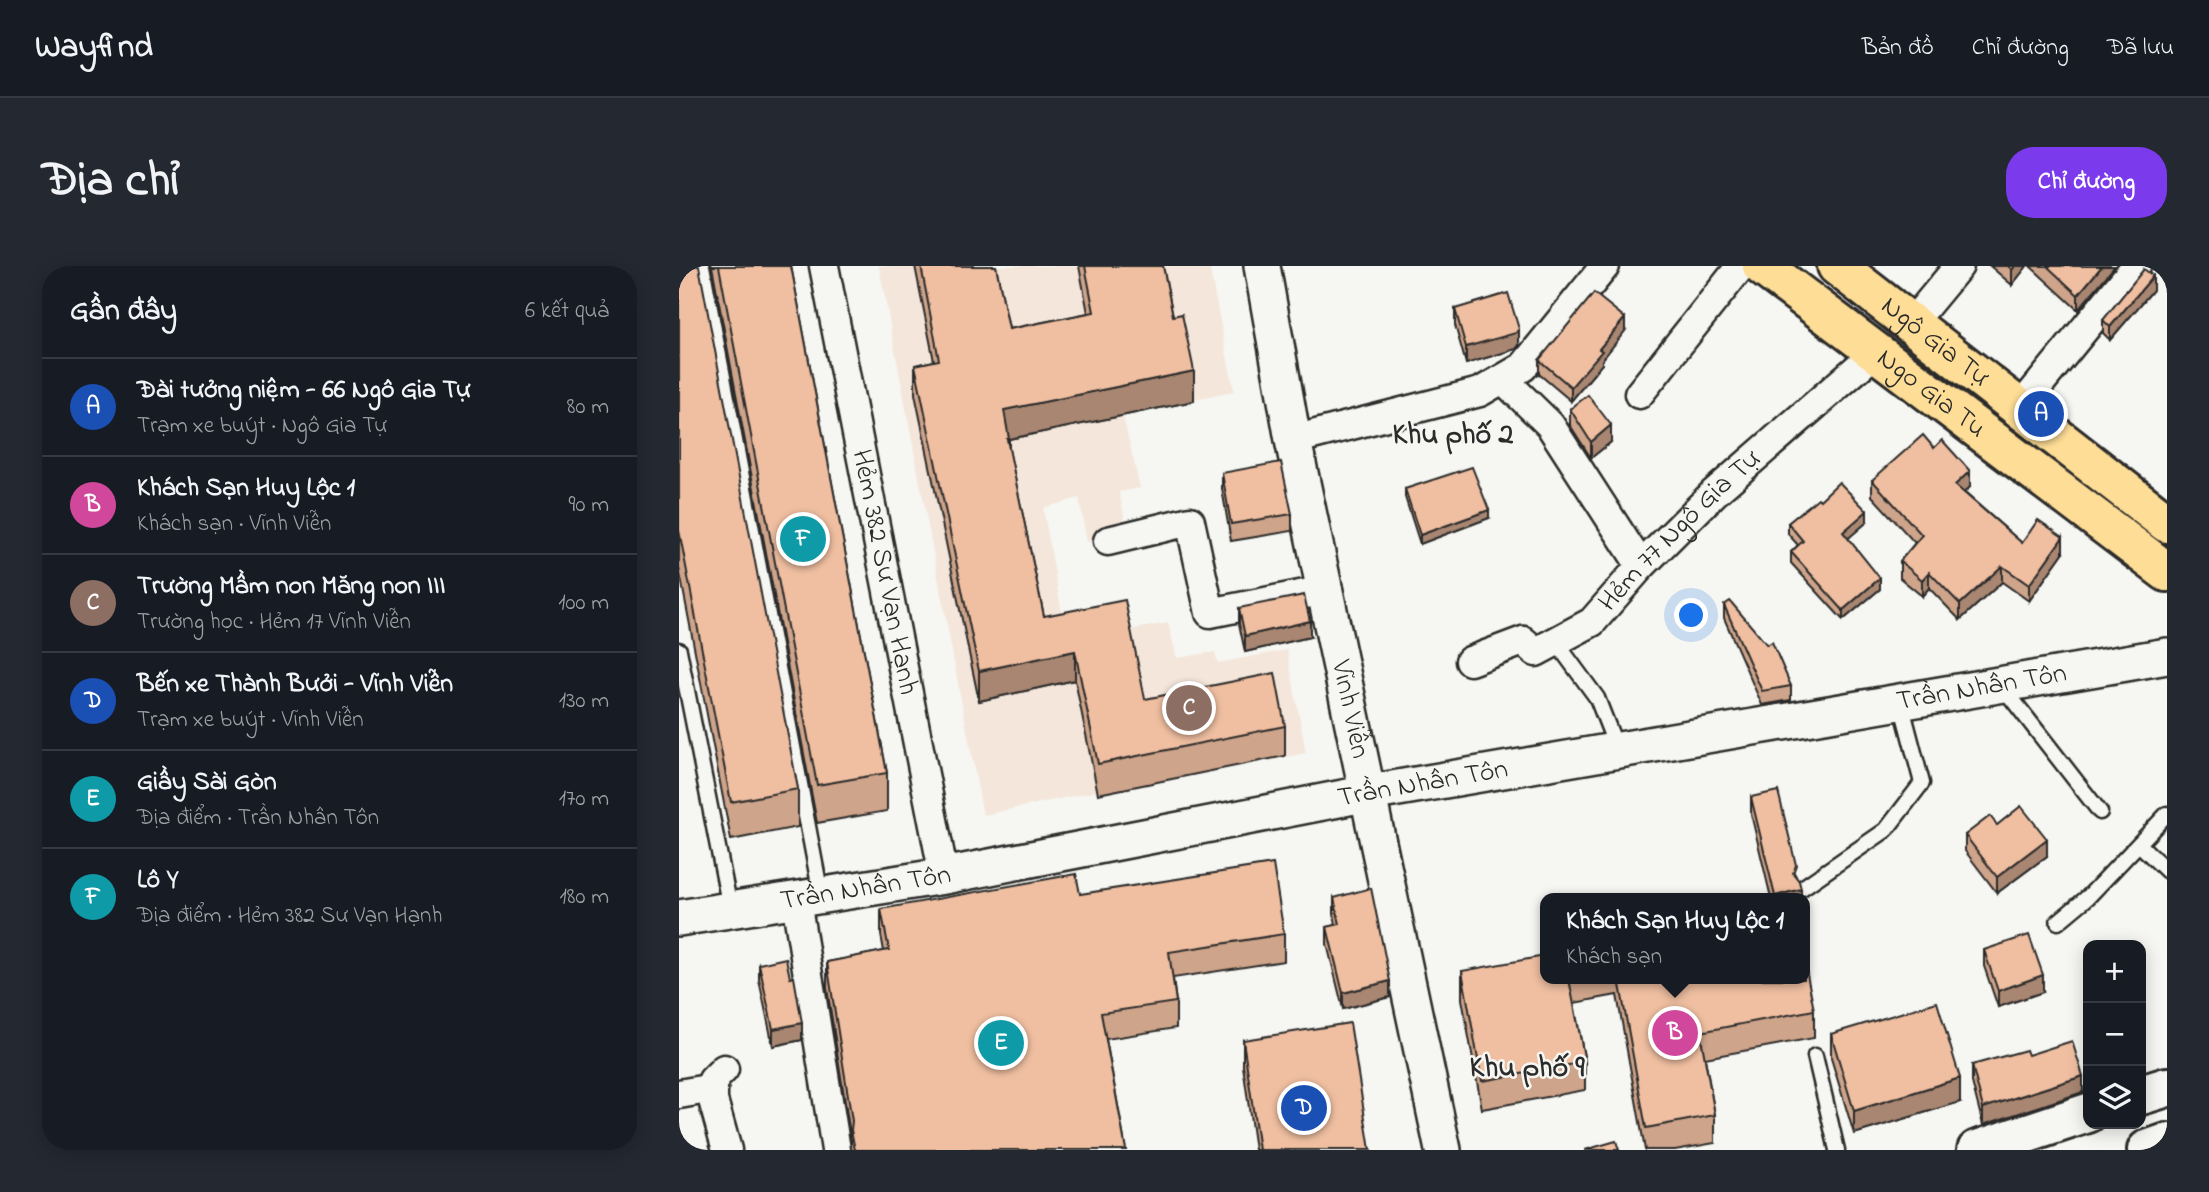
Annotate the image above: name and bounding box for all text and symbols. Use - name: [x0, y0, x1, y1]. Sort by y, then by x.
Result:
- text: Wayfind: [35, 24, 153, 72]
- text: Bản đồ: [1862, 31, 1934, 66]
- text: Chỉ đường: [1972, 31, 2069, 66]
- text: Đã lưu: [2107, 31, 2174, 66]
- text: Địa chỉ: [42, 146, 179, 218]
- button: Chỉ đường: [2006, 147, 2167, 218]
- street label: Ngô Gia Tự: [1872, 287, 1998, 398]
- text: Gần đây: [70, 290, 177, 334]
- text: 6 kết quả: [525, 295, 609, 328]
- street label: Ngo Gia Tu: [1868, 339, 1995, 449]
- text: Đài tưởng niệm - 66 Ngô Gia Tự: [137, 372, 471, 410]
- pin: A: [2018, 388, 2064, 440]
- text: A: [86, 391, 100, 424]
- text: 80 m: [567, 391, 609, 424]
- text: Trạm xe buýt · Ngô Gia Tự: [137, 410, 387, 443]
- district label: Khu phố 2: [1392, 414, 1514, 458]
- street label: Hẻm 77 Ngô Gia Tự: [1589, 440, 1771, 621]
- street label: Hẻm 382 Sư Vạn Hạnh: [840, 446, 928, 698]
- text: Khách Sạn Huy Lộc 1: [137, 470, 355, 508]
- text: B: [85, 489, 101, 522]
- text: 90 m: [569, 489, 609, 522]
- text: Khách sạn · Vĩnh Viễn: [137, 508, 331, 541]
- pin: F: [780, 513, 826, 565]
- text: Trường Mầm non Măng non III: [137, 568, 445, 606]
- text: C: [87, 587, 99, 620]
- text: 100 m: [558, 587, 609, 620]
- your location: [1674, 598, 1708, 632]
- text: Trường học · Hẻm 17 Vĩnh Viễn: [137, 606, 411, 639]
- street label: Trần Nhân Tôn: [1893, 653, 2070, 723]
- street label: Vĩnh Viễn: [1319, 655, 1380, 762]
- text: Bến xe Thành Bưởi - Vĩnh Viễn: [137, 666, 453, 704]
- pin: C: [1166, 682, 1212, 734]
- text: D: [85, 685, 101, 718]
- text: 130 m: [559, 685, 609, 718]
- text: Trạm xe buýt · Vĩnh Viễn: [137, 704, 364, 737]
- street label: Trần Nhân Tôn: [1334, 749, 1511, 819]
- text: Giầy Sài Gòn: [137, 764, 277, 802]
- text: E: [86, 783, 100, 816]
- text: 170 m: [559, 783, 609, 816]
- text: Địa điểm · Trần Nhân Tôn: [137, 802, 379, 835]
- street label: Trần Nhân Tôn: [777, 855, 954, 922]
- text: Lô Y: [137, 862, 179, 900]
- text: F: [86, 881, 100, 914]
- text: 180 m: [560, 881, 609, 914]
- popup: [1540, 893, 1810, 984]
- text: Địa điểm · Hẻm 382 Sư Vạn Hạnh: [137, 900, 442, 933]
- text: Khách Sạn Huy Lộc 1: [1566, 903, 1784, 941]
- map controls: [2083, 940, 2146, 1129]
- button: +: [2083, 940, 2146, 1003]
- text: Khách sạn: [1566, 941, 1662, 974]
- button: −: [2083, 1003, 2146, 1066]
- pin: B: [1652, 1007, 1698, 1059]
- pin: E: [978, 1017, 1024, 1069]
- district label: Khu phố 9: [1469, 1047, 1586, 1091]
- button: layers: [2083, 1066, 2146, 1129]
- pin: D: [1281, 1082, 1327, 1134]

